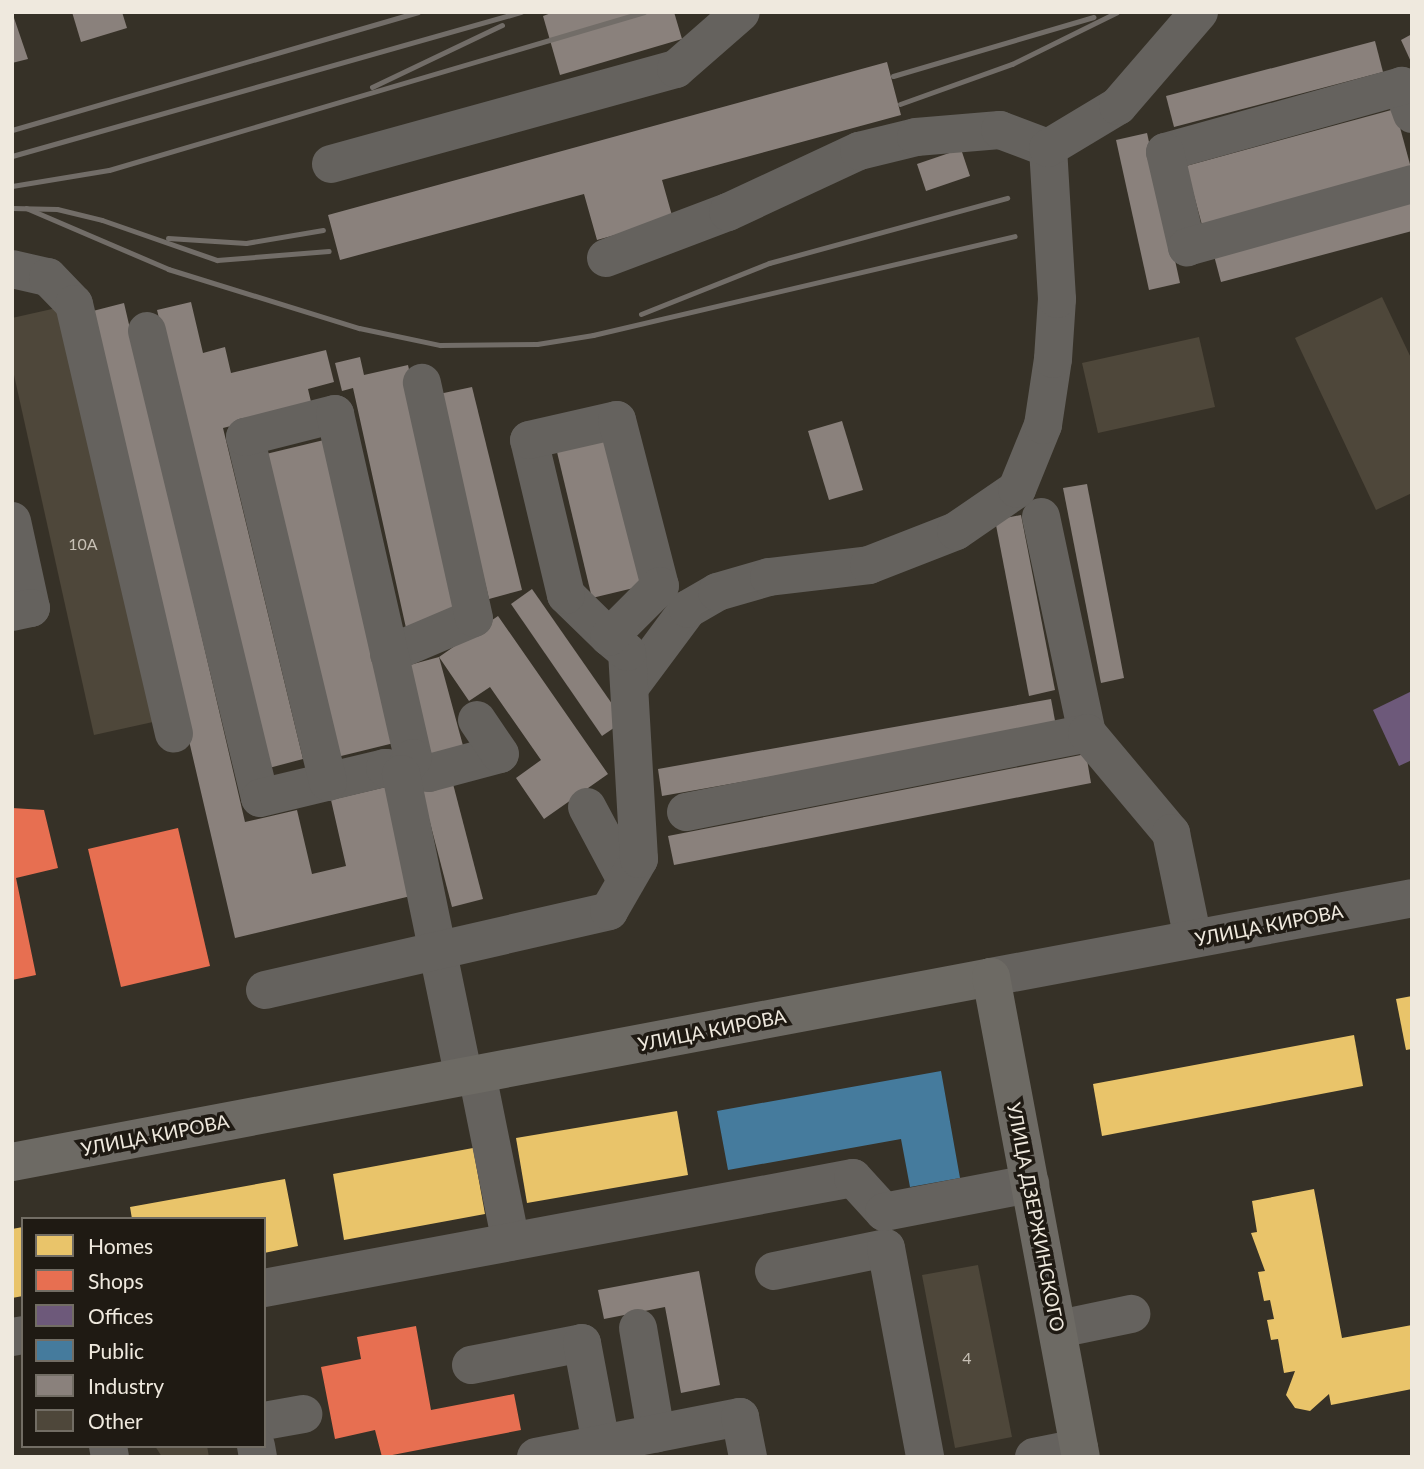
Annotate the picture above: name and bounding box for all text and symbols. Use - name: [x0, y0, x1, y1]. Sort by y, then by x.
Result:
- house number: 10А: [68, 534, 98, 554]
- street label: УЛИЦА КИРОВА: [1193, 899, 1345, 951]
- street label: УЛИЦА КИРОВА: [636, 1004, 788, 1056]
- street label: УЛИЦА ДЗЕРЖИНСКОГО: [1003, 1100, 1069, 1334]
- street label: УЛИЦА КИРОВА: [79, 1109, 231, 1161]
- legend: [21, 1217, 266, 1448]
- text: Homes: [88, 1233, 153, 1258]
- text: Shops: [88, 1268, 144, 1293]
- text: Offices: [88, 1303, 153, 1328]
- text: Public: [88, 1338, 144, 1363]
- house number: 4: [962, 1348, 972, 1368]
- text: Industry: [88, 1373, 164, 1398]
- text: Other: [88, 1408, 143, 1433]

